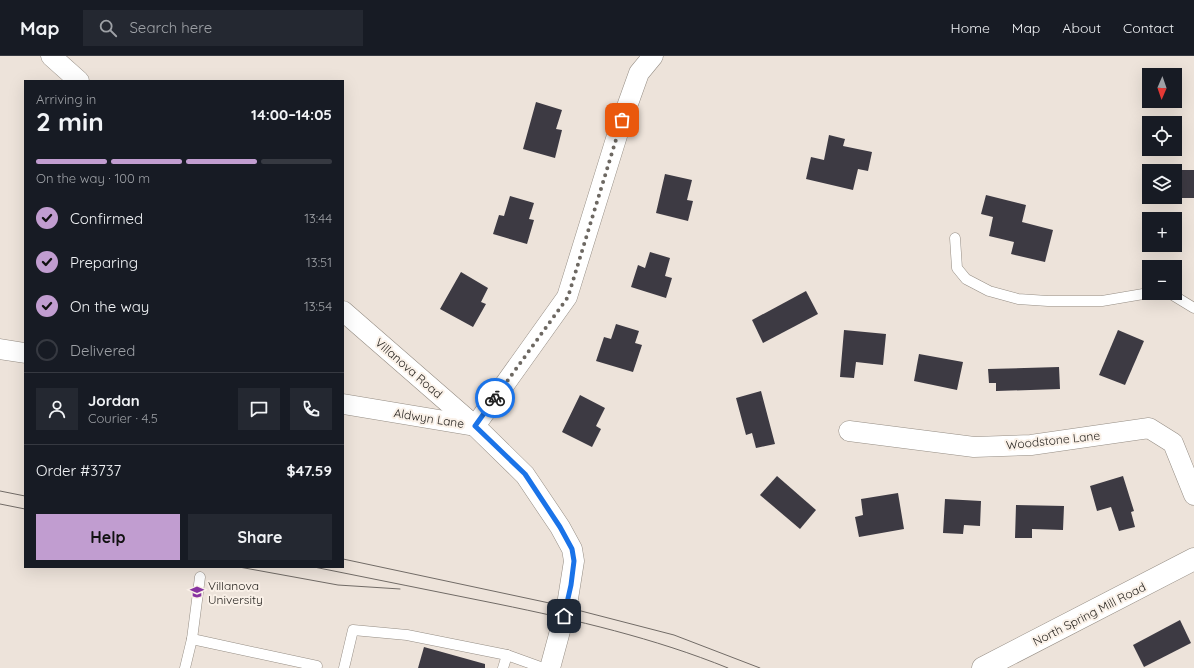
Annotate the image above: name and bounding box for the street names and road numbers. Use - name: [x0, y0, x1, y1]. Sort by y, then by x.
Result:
- street label: Villanova Road: [372, 335, 446, 401]
- street label: Aldwyn Lane: [393, 405, 465, 431]
- street label: Woodstone Lane: [1005, 428, 1101, 452]
- street label: North Spring Mill Road: [1030, 579, 1148, 649]

